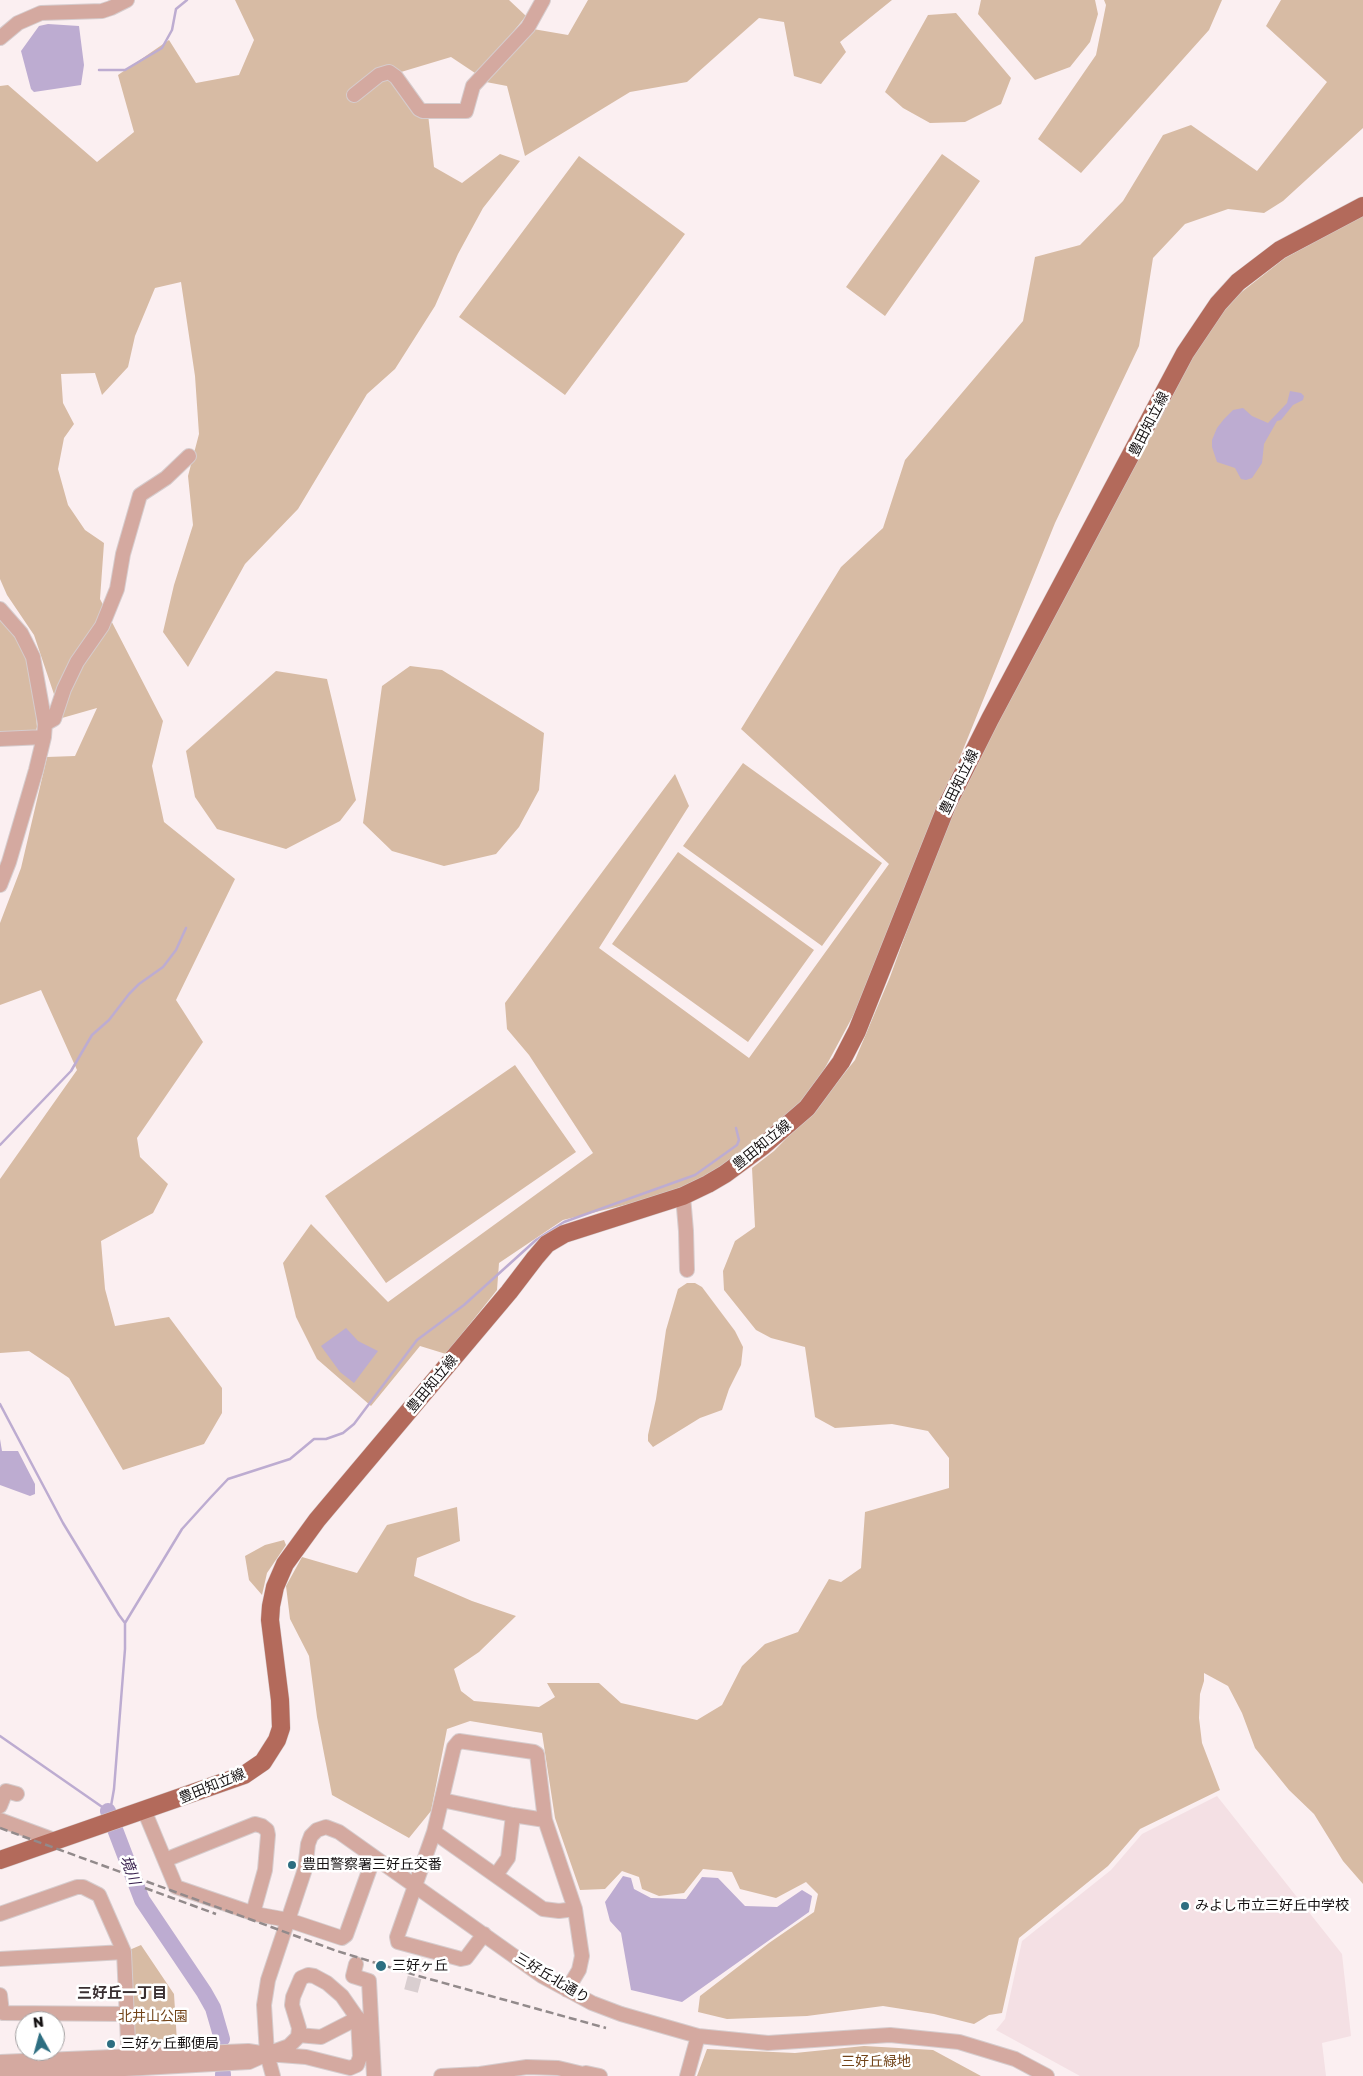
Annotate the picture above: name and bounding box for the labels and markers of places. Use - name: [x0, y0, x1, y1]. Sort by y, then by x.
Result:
- place label: 豊田警察署三好丘交番: [302, 1857, 442, 1873]
- marker: 豊田警察署三好丘交番: [286, 1859, 298, 1871]
- place label: みよし市立三好丘中学校: [1195, 1898, 1349, 1914]
- marker: みよし市立三好丘中学校: [1179, 1900, 1191, 1912]
- place label: 三好ヶ丘: [392, 1958, 448, 1974]
- marker: 三好ヶ丘: [374, 1959, 388, 1973]
- place label: 三好ヶ丘郵便局: [121, 2036, 219, 2052]
- marker: 三好ヶ丘郵便局: [105, 2038, 117, 2050]

